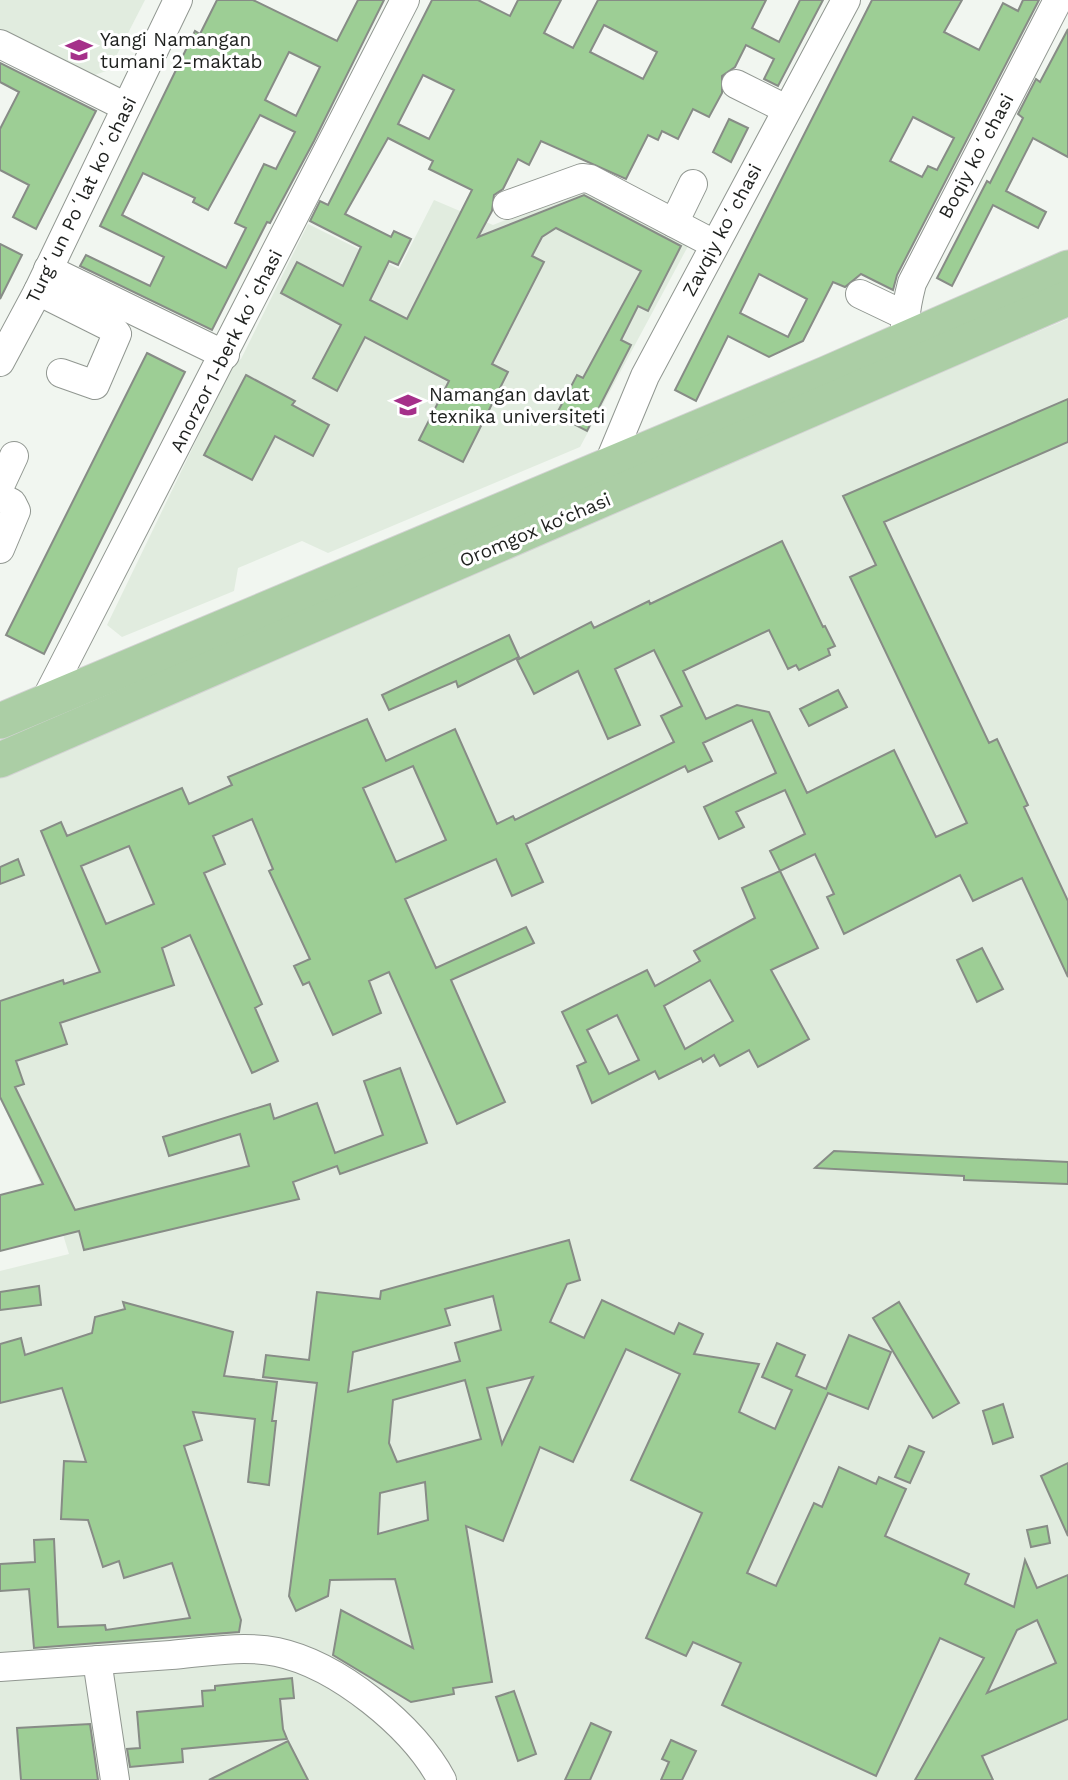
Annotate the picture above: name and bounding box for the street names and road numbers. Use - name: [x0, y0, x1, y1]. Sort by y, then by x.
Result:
- street label: Boqiy koʻchasi: [933, 90, 1019, 222]
- street label: Turgʻun Poʻlat koʻchasi: [21, 93, 141, 307]
- street label: Zavqiy koʻchasi: [677, 160, 767, 300]
- street label: Anorzor 1-berk koʻchasi: [165, 246, 287, 456]
- street label: Oromgox ko‘chasi: [456, 488, 614, 572]

